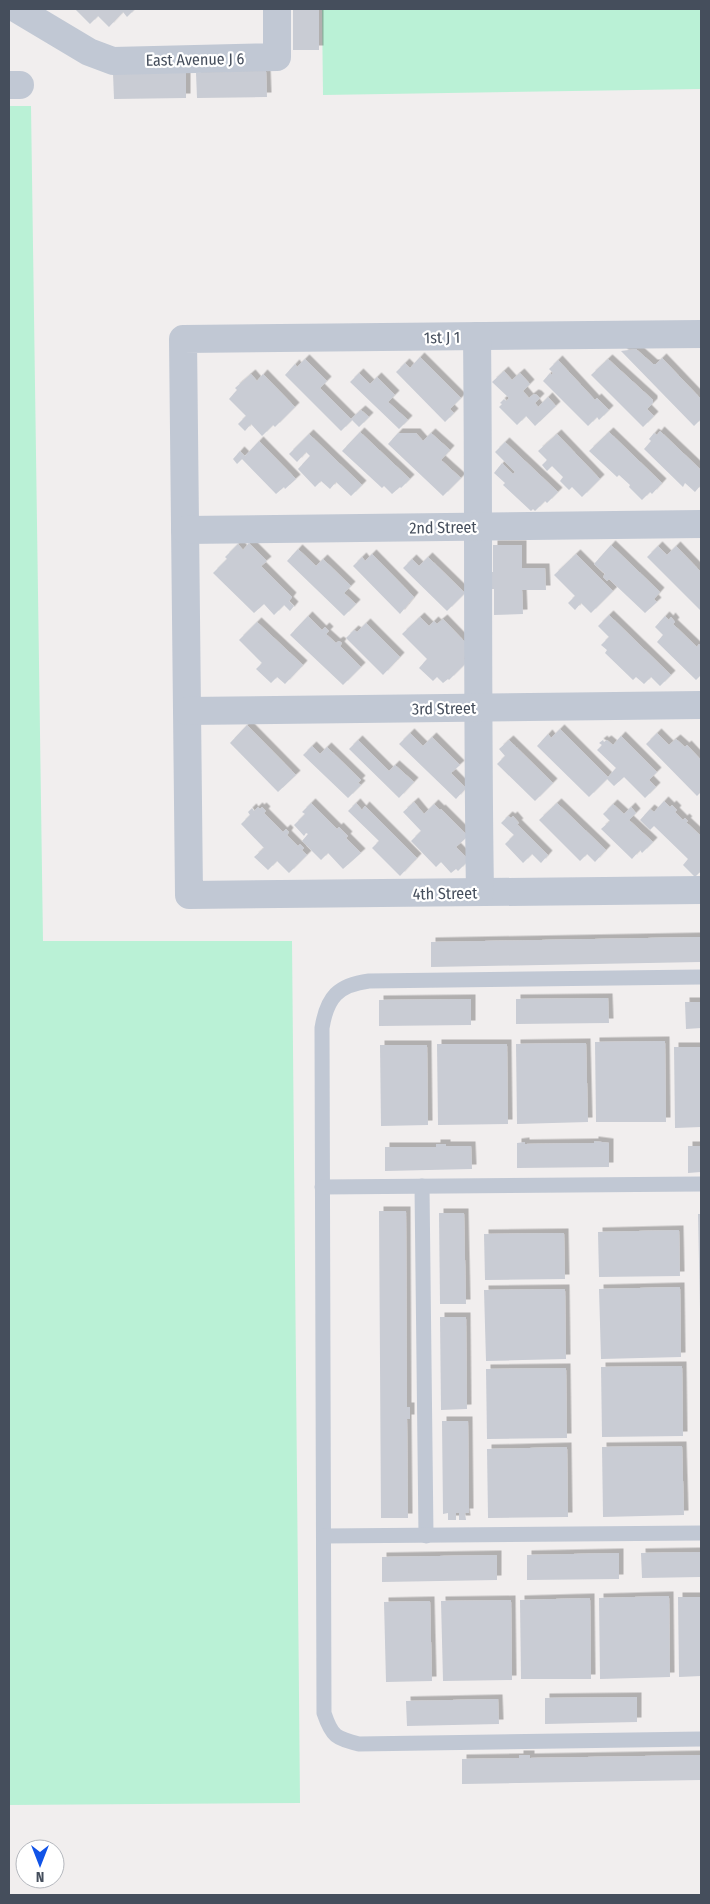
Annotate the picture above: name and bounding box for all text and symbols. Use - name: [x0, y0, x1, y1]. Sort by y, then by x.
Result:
- street label: East Avenue J 6: [145, 49, 245, 70]
- street label: 1st J 1: [424, 328, 460, 347]
- street label: 2nd Street: [409, 517, 478, 538]
- street label: 3rd Street: [412, 698, 477, 719]
- street label: 4th Street: [413, 883, 478, 904]
- north arrow: [15, 1839, 65, 1889]
- text: N: [36, 1868, 44, 1885]

